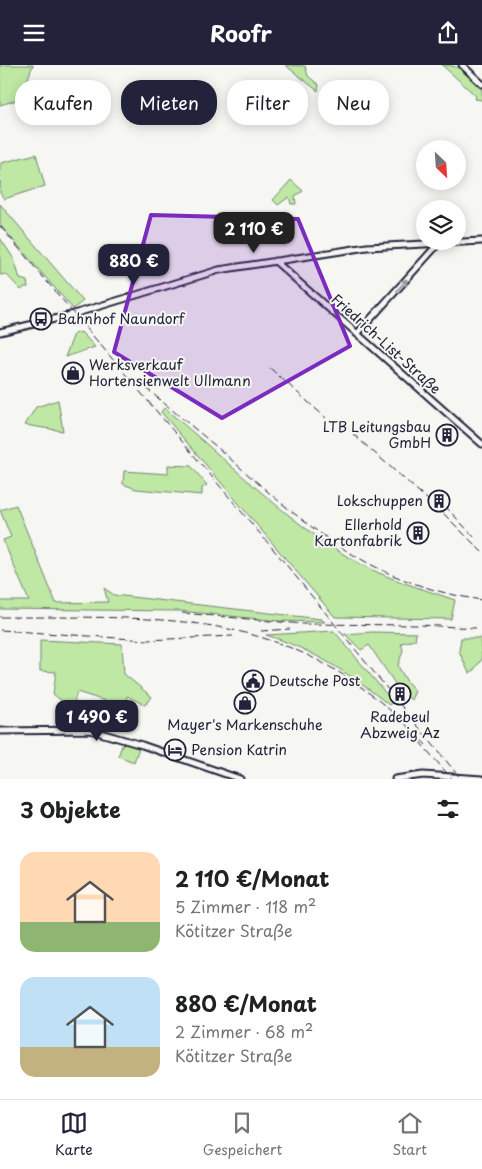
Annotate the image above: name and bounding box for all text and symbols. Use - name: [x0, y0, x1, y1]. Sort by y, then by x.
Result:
- text: Roofr: [210, 16, 272, 49]
- icon: menu: [20, 19, 48, 47]
- icon: share: [434, 19, 462, 47]
- chip: Kaufen: [15, 80, 111, 125]
- chip: Mieten: [121, 80, 217, 125]
- chip: Filter: [227, 80, 308, 125]
- chip: Neu: [318, 80, 389, 125]
- north arrow: [416, 140, 466, 190]
- map controls: [416, 140, 466, 250]
- button: layers: [416, 200, 466, 250]
- pin: 2 110 €: [208, 211, 300, 254]
- text: 2 110 €: [225, 216, 283, 240]
- pin: 880 €: [99, 243, 169, 286]
- text: 880 €: [109, 248, 159, 272]
- one-way arrow: [396, 279, 407, 292]
- street label: Friedrich-List-Straße: [327, 289, 446, 399]
- bus stop icon: Bahnhof Naundorf: [29, 307, 53, 331]
- place label: Bahnhof Naundorf: [57, 308, 186, 329]
- place label: Werksverkauf Hortensienwelt Ullmann: [89, 354, 251, 391]
- shop icon: Werksverkauf Hortensienwelt Ullmann: [61, 361, 85, 385]
- place label: LTB Leitungsbau GmbH: [323, 416, 431, 453]
- building icon: LTB Leitungsbau GmbH: [435, 423, 459, 447]
- building icon: Lokschuppen: [427, 489, 451, 513]
- place label: Lokschuppen: [337, 490, 423, 511]
- place label: Ellerhold Kartonfabrik: [314, 514, 402, 551]
- building icon: Ellerhold Kartonfabrik: [406, 521, 430, 545]
- public building icon: Deutsche Post: [241, 669, 265, 693]
- place label: Deutsche Post: [269, 670, 361, 691]
- building icon: Radebeul Abzweig Az: [388, 682, 412, 706]
- shop icon: Mayer's Markenschuhe: [233, 691, 257, 715]
- pin: 1 490 €: [51, 699, 143, 742]
- text: 1 490 €: [66, 704, 128, 728]
- place label: Radebeul Abzweig Az: [360, 706, 440, 743]
- place label: Mayer's Markenschuhe: [167, 714, 323, 735]
- hotel icon: Pension Katrin: [163, 738, 187, 762]
- place label: Pension Katrin: [191, 739, 287, 760]
- text: 3 Objekte: [20, 793, 121, 825]
- icon: filters: [434, 795, 462, 823]
- text: 2 110 €/Monat: [175, 862, 329, 894]
- icon: home: [60, 872, 120, 932]
- text: 5 Zimmer · 118 m²: [175, 894, 316, 918]
- text: Kötitzer Straße: [175, 918, 292, 942]
- text: 880 €/Monat: [175, 987, 317, 1019]
- icon: home: [60, 997, 120, 1057]
- text: 2 Zimmer · 68 m²: [175, 1019, 313, 1043]
- text: Kötitzer Straße: [175, 1043, 292, 1067]
- tab: Karte: [55, 1109, 93, 1160]
- tab: Gespeichert: [203, 1109, 282, 1160]
- tab: Start: [392, 1109, 427, 1160]

